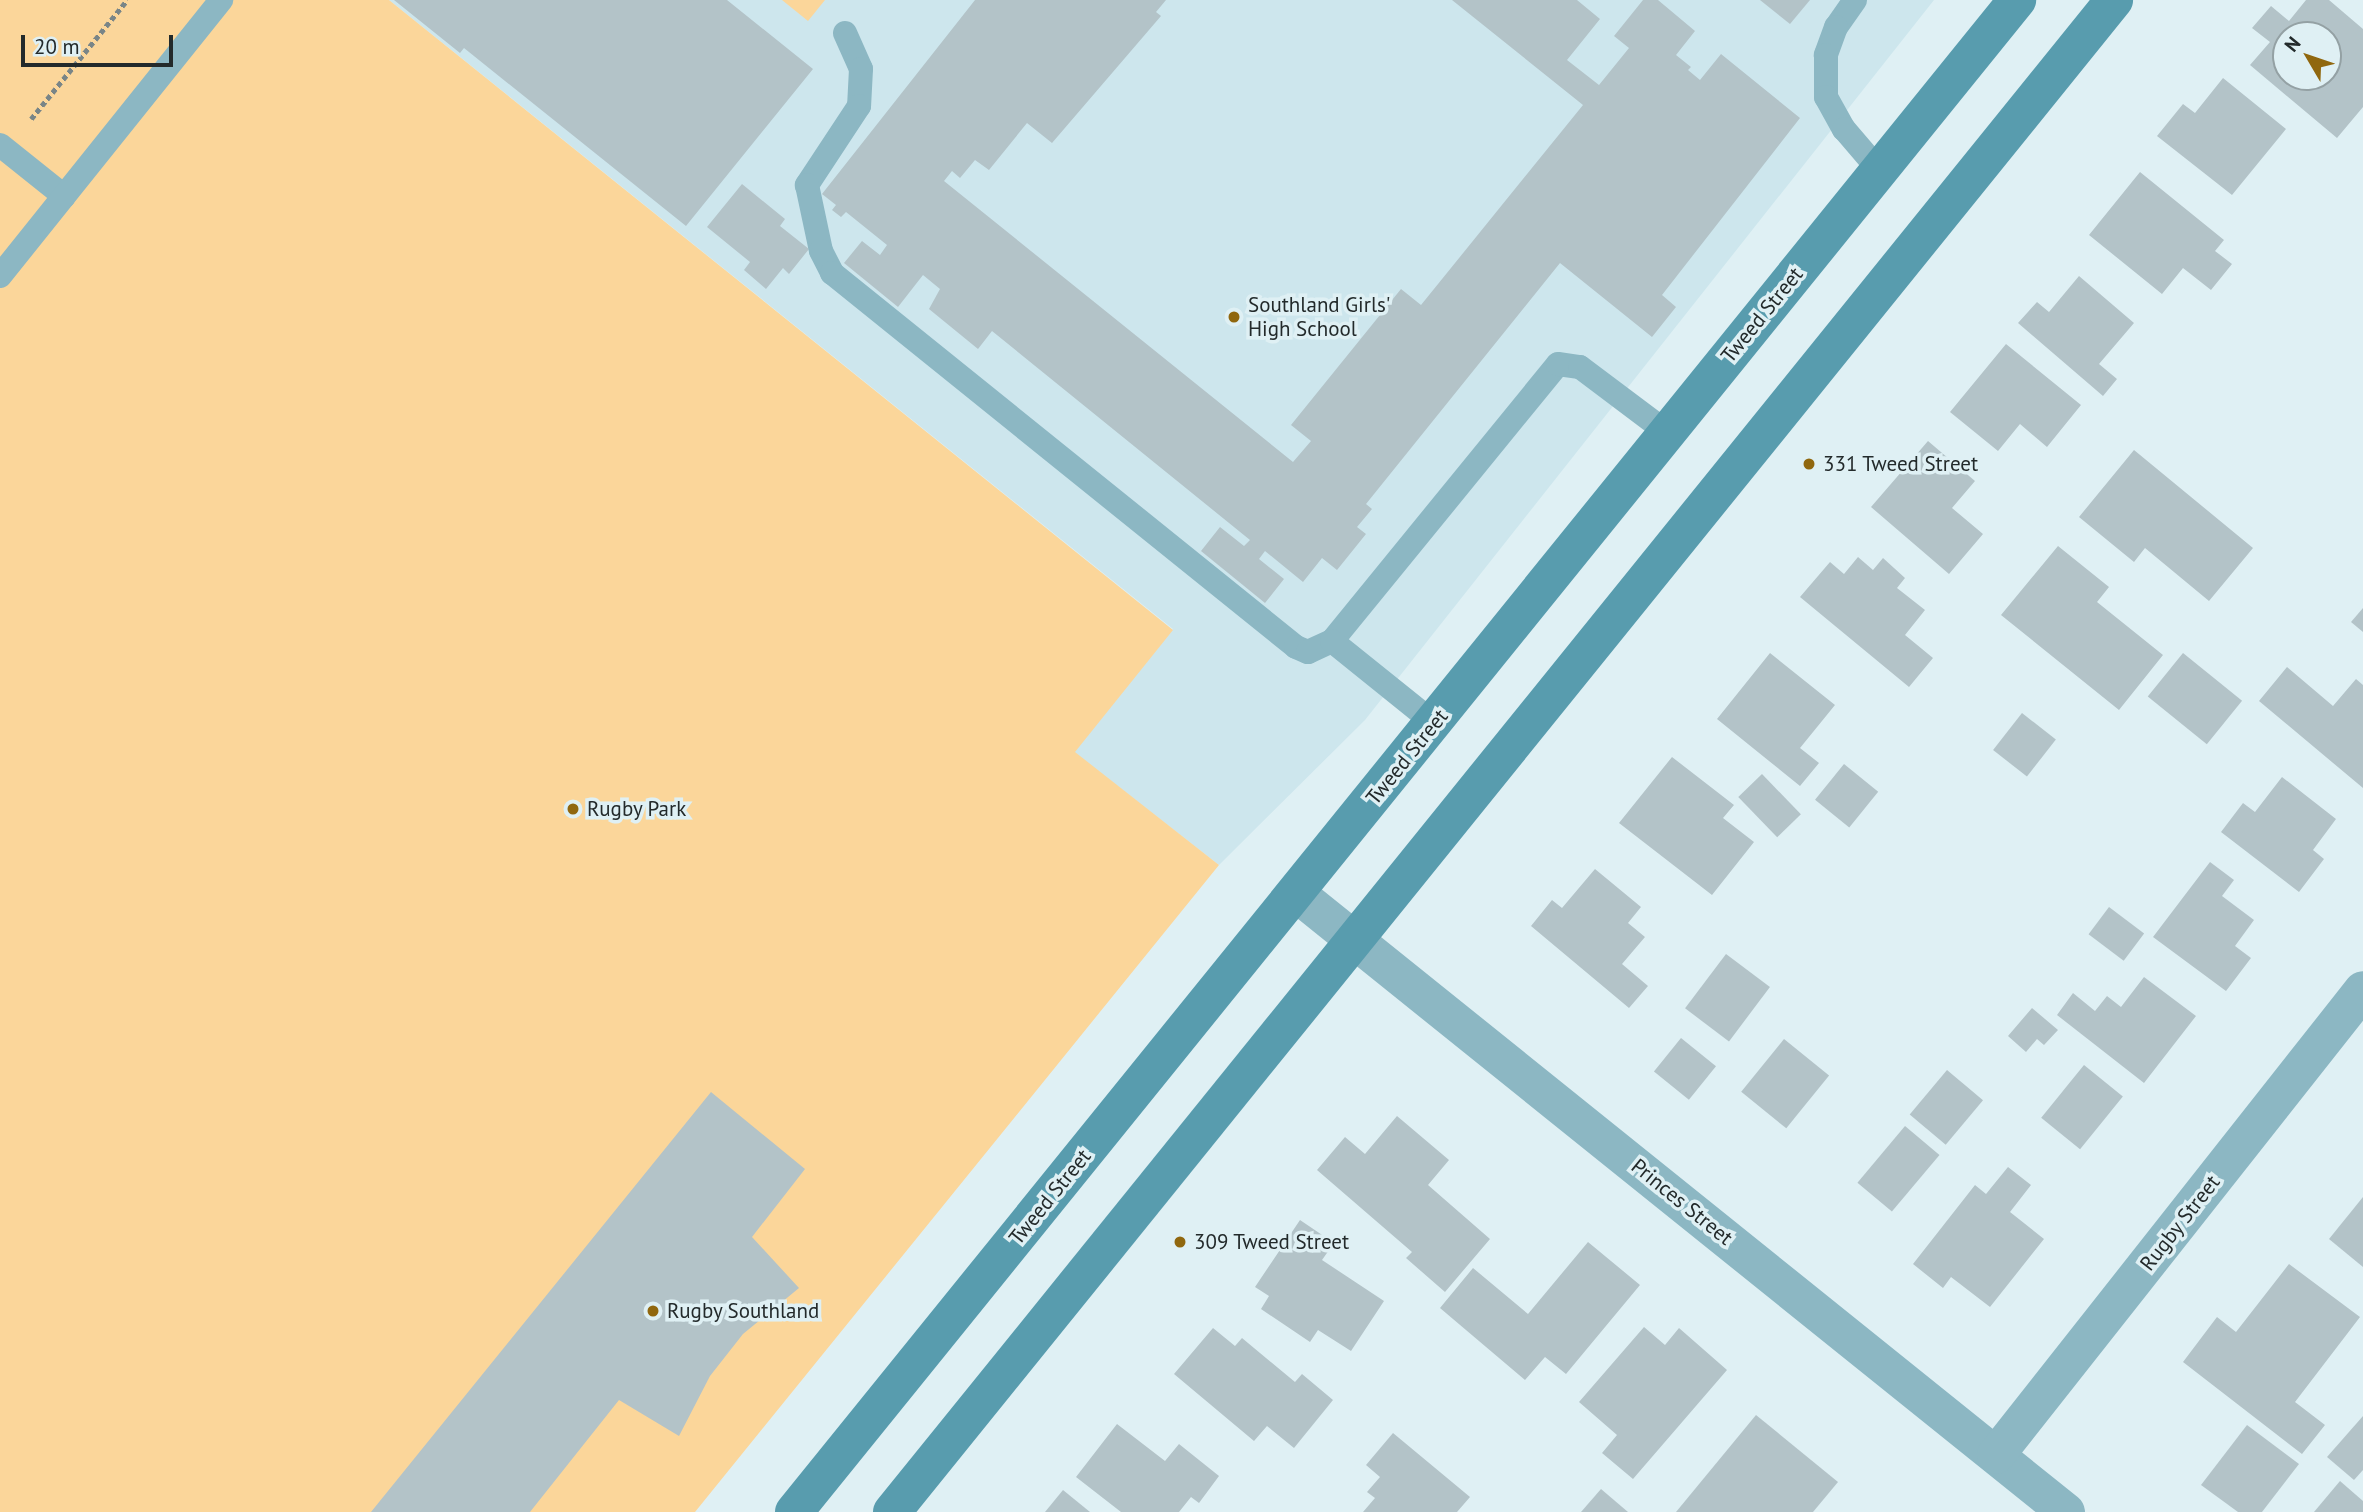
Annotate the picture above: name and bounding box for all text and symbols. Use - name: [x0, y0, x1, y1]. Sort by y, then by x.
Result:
- scale bar: [24, 21, 177, 65]
- north arrow: [2272, 21, 2342, 91]
- text: N: [2279, 32, 2305, 56]
- text: 20 m: [34, 33, 80, 60]
- street label: Tweed Street: [1716, 262, 1808, 368]
- place label: Southland Girls' High School: [1248, 292, 1390, 342]
- marker: Southland Girls' High School: [1226, 309, 1242, 325]
- place label: 331 Tweed Street: [1823, 451, 1979, 477]
- marker: 331 Tweed Street: [1801, 456, 1817, 472]
- street label: Tweed Street: [1361, 704, 1453, 810]
- place label: Rugby Park: [587, 796, 687, 822]
- marker: Rugby Park: [565, 801, 581, 817]
- street label: Tweed Street: [1004, 1144, 1096, 1250]
- street label: Princes Street: [1626, 1154, 1738, 1250]
- street label: Rugby Street: [2135, 1170, 2225, 1276]
- place label: 309 Tweed Street: [1194, 1229, 1350, 1255]
- marker: 309 Tweed Street: [1172, 1234, 1188, 1250]
- place label: Rugby Southland: [667, 1298, 820, 1324]
- marker: Rugby Southland: [645, 1303, 661, 1319]

